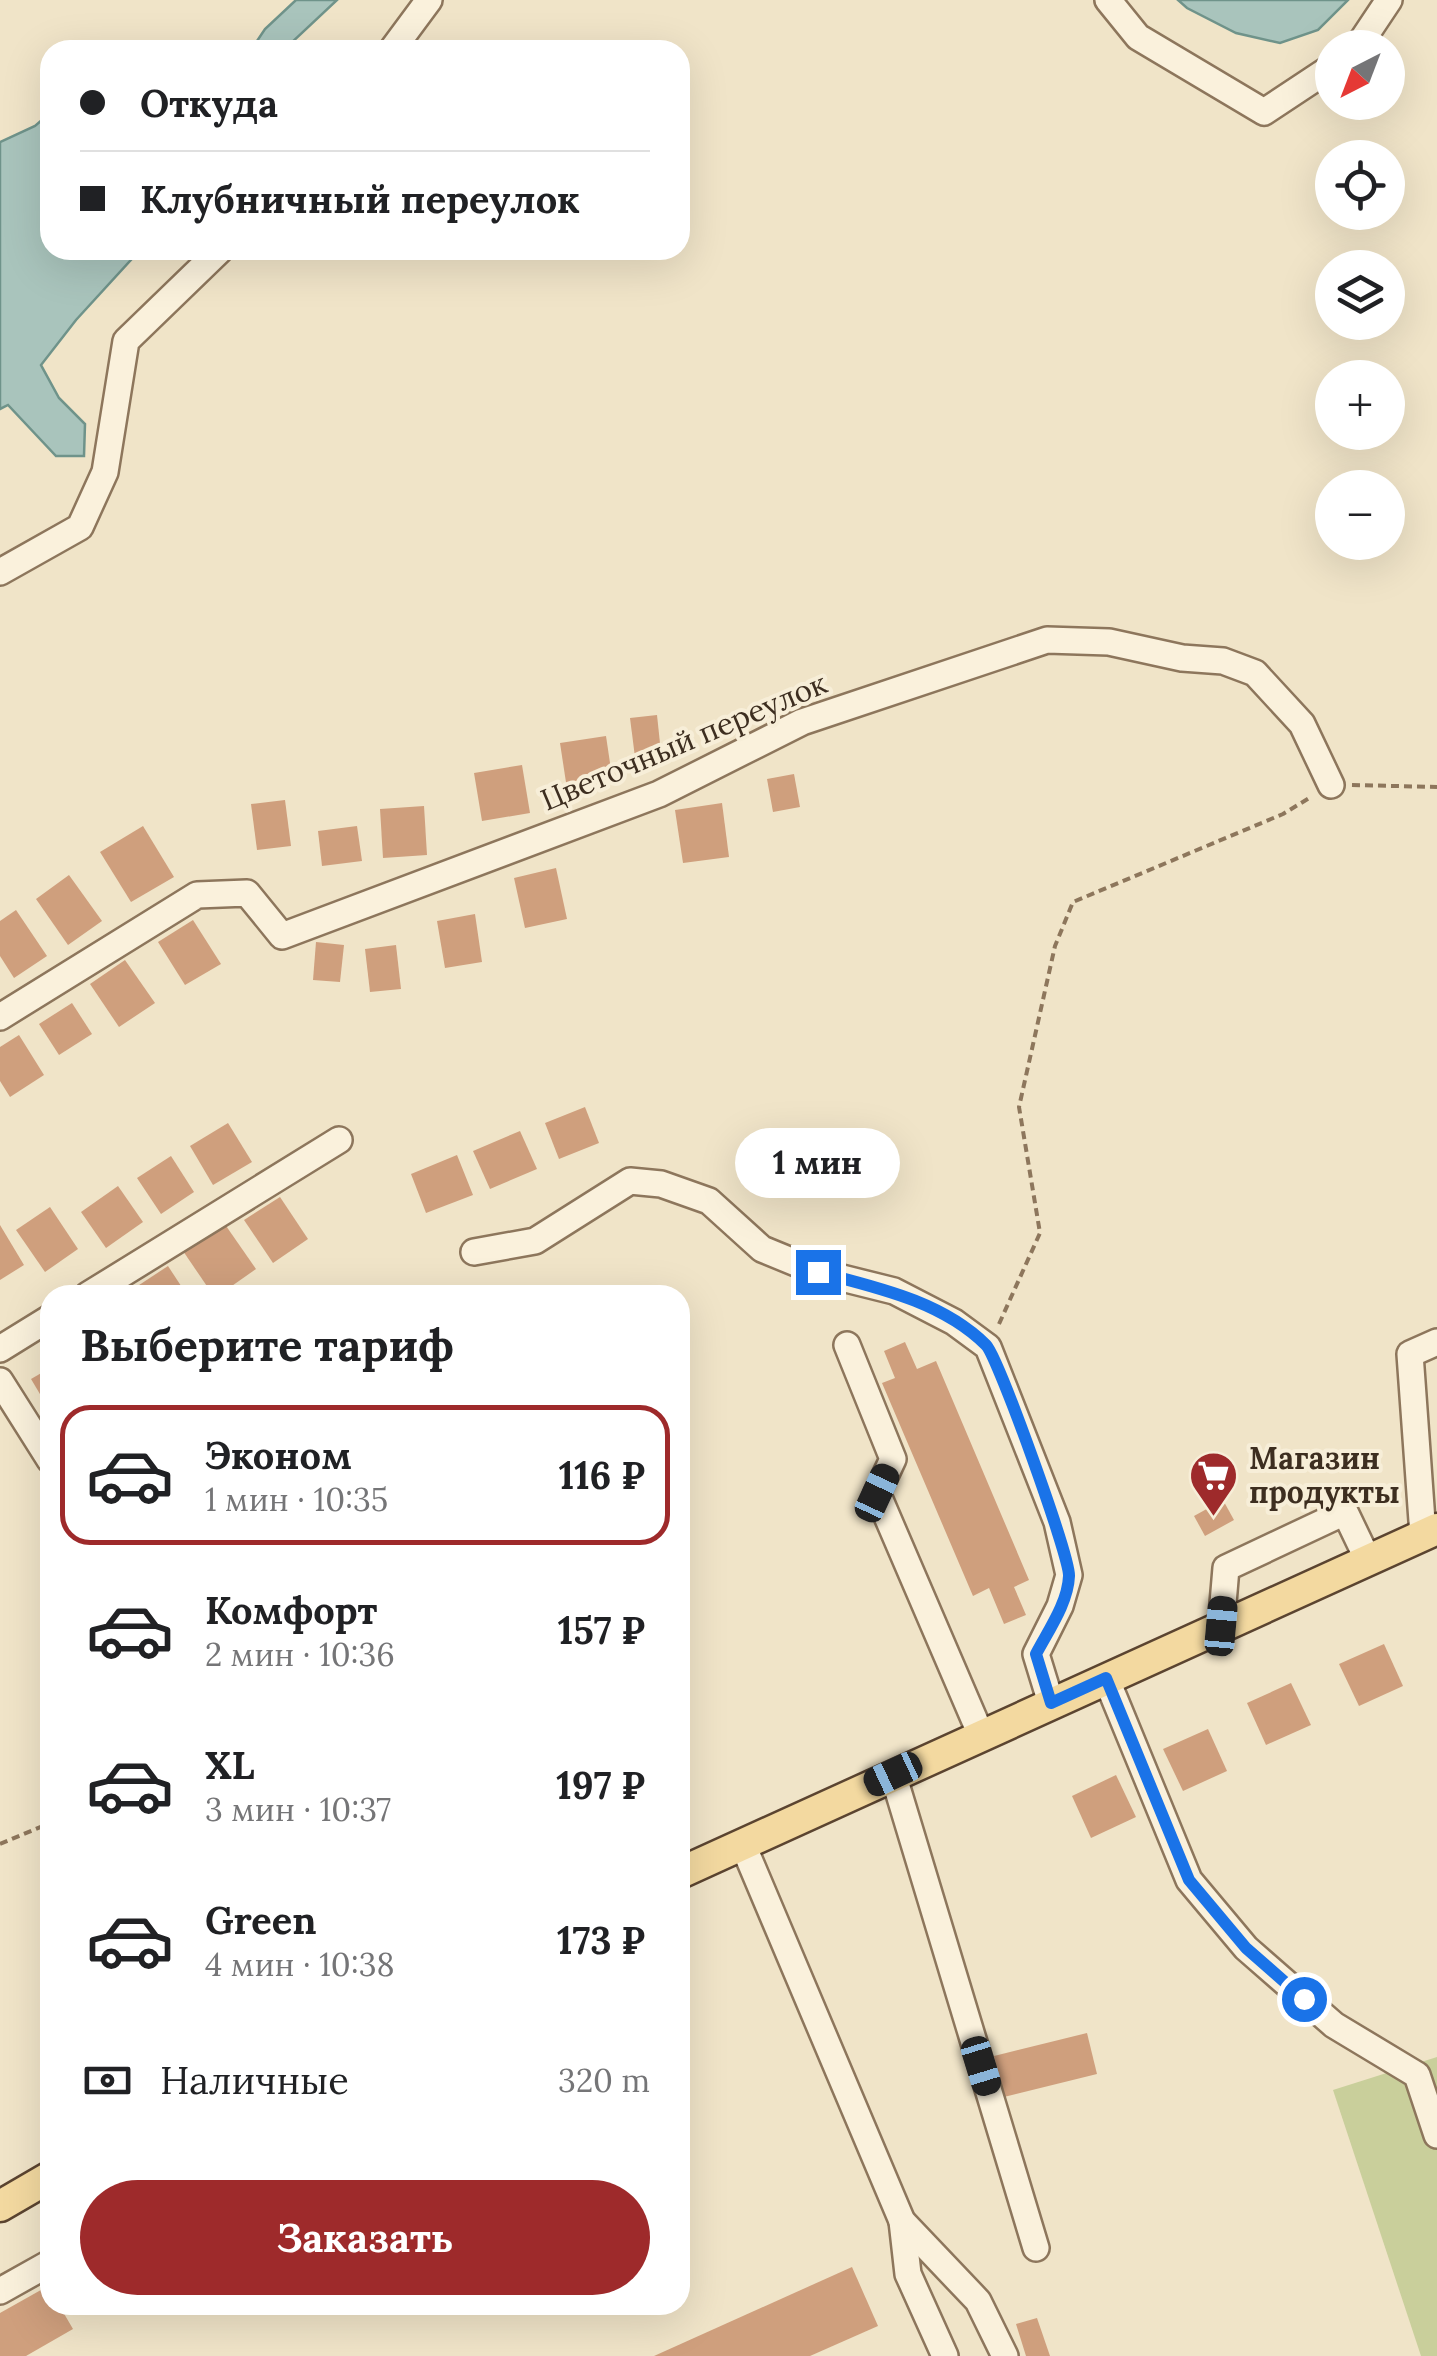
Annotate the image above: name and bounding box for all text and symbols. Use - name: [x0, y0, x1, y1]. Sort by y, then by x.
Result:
- north arrow: [1315, 30, 1405, 120]
- map controls: [1315, 30, 1405, 560]
- text: Откуда: [140, 79, 278, 127]
- button: locate: [1315, 140, 1405, 230]
- text: Клубничный переулок: [140, 175, 580, 223]
- button: layers: [1315, 250, 1405, 340]
- button: +: [1315, 360, 1405, 450]
- button: −: [1315, 470, 1405, 560]
- street label: Цветочный переулок: [535, 664, 833, 819]
- callout: 1 мин: [736, 1127, 900, 1197]
- text: 1 мин: [773, 1142, 862, 1183]
- route end: [796, 1250, 841, 1295]
- text: Выберите тариф: [80, 1316, 454, 1373]
- icon: car: [85, 1430, 175, 1520]
- text: Эконом: [205, 1431, 352, 1479]
- place label: Магазин продукты: [1249, 1439, 1400, 1512]
- supermarket icon: Магазин продукты: [1188, 1450, 1240, 1518]
- text: 116 ₽: [559, 1451, 645, 1499]
- car: [851, 1459, 903, 1527]
- text: 1 мин · 10:35: [205, 1479, 388, 1520]
- icon: car: [85, 1585, 175, 1675]
- text: Комфорт: [205, 1586, 377, 1634]
- car: [1203, 1595, 1239, 1657]
- text: 157 ₽: [558, 1606, 645, 1654]
- text: 2 мин · 10:36: [205, 1634, 395, 1675]
- icon: car: [85, 1740, 175, 1830]
- text: XL: [205, 1741, 255, 1789]
- car: [859, 1748, 927, 1800]
- text: 197 ₽: [556, 1761, 645, 1809]
- text: 3 мин · 10:37: [205, 1789, 391, 1830]
- icon: car: [85, 1895, 175, 1985]
- text: Green: [205, 1896, 317, 1944]
- text: 173 ₽: [557, 1916, 645, 1964]
- text: 4 мин · 10:38: [205, 1944, 395, 1985]
- route start: [1282, 1977, 1327, 2022]
- car: [958, 2033, 1004, 2099]
- icon: cash: [80, 2053, 135, 2108]
- text: Наличные: [160, 2056, 349, 2104]
- text: 320 m: [558, 2060, 650, 2101]
- button: Заказать: [80, 2180, 650, 2295]

